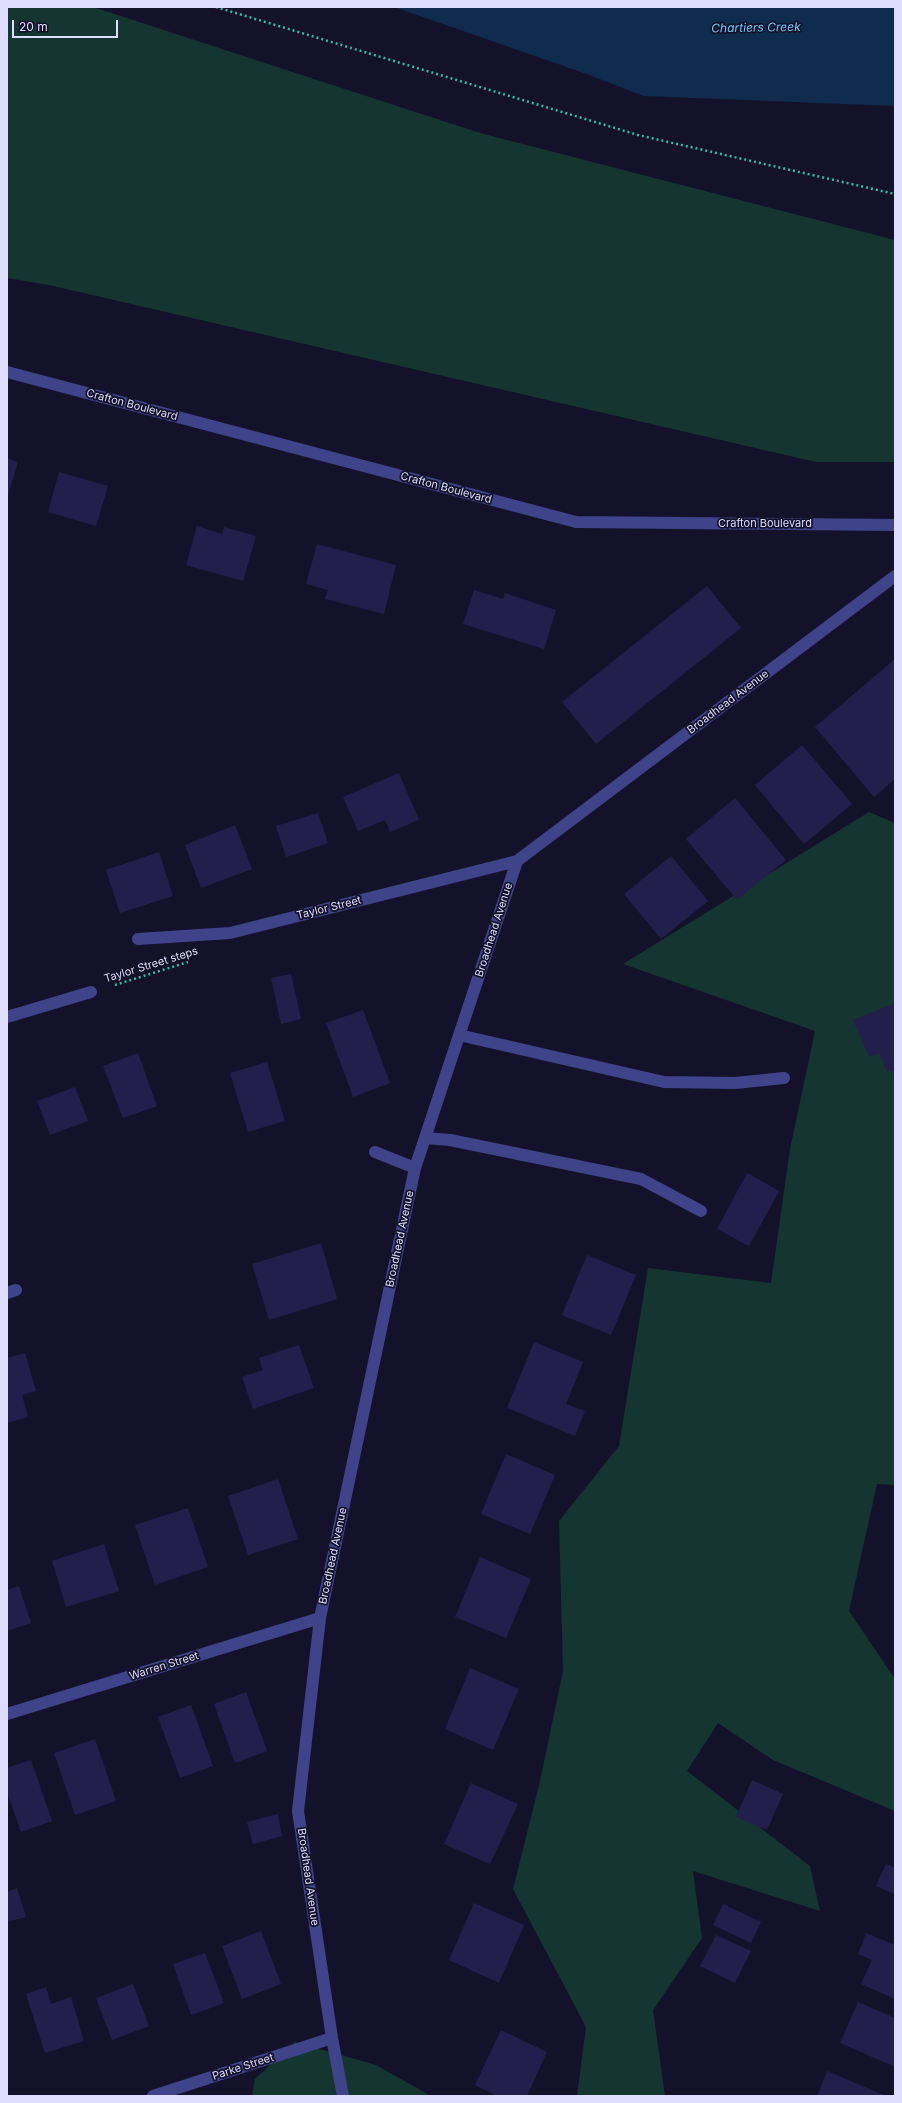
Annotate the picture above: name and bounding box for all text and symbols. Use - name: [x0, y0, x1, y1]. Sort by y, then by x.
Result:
- scale bar: [14, 12, 120, 38]
- text: 20 m: [19, 19, 48, 34]
- water label: Chartiers Creek: [711, 20, 801, 36]
- street label: Crafton Boulevard: [85, 386, 179, 424]
- street label: Crafton Boulevard: [399, 469, 493, 507]
- street label: Crafton Boulevard: [718, 517, 812, 531]
- street label: Broadhead Avenue: [685, 667, 771, 737]
- street label: Broadhead Avenue: [473, 881, 515, 979]
- street label: Taylor Street: [295, 894, 363, 922]
- street label: Taylor Street steps: [102, 944, 200, 986]
- street label: Broadhead Avenue: [383, 1189, 417, 1289]
- street label: Broadhead Avenue: [316, 1506, 350, 1606]
- street label: Warren Street: [128, 1649, 200, 1683]
- street label: Broadhead Avenue: [295, 1827, 321, 1927]
- street label: Parke Street: [211, 2051, 275, 2083]

